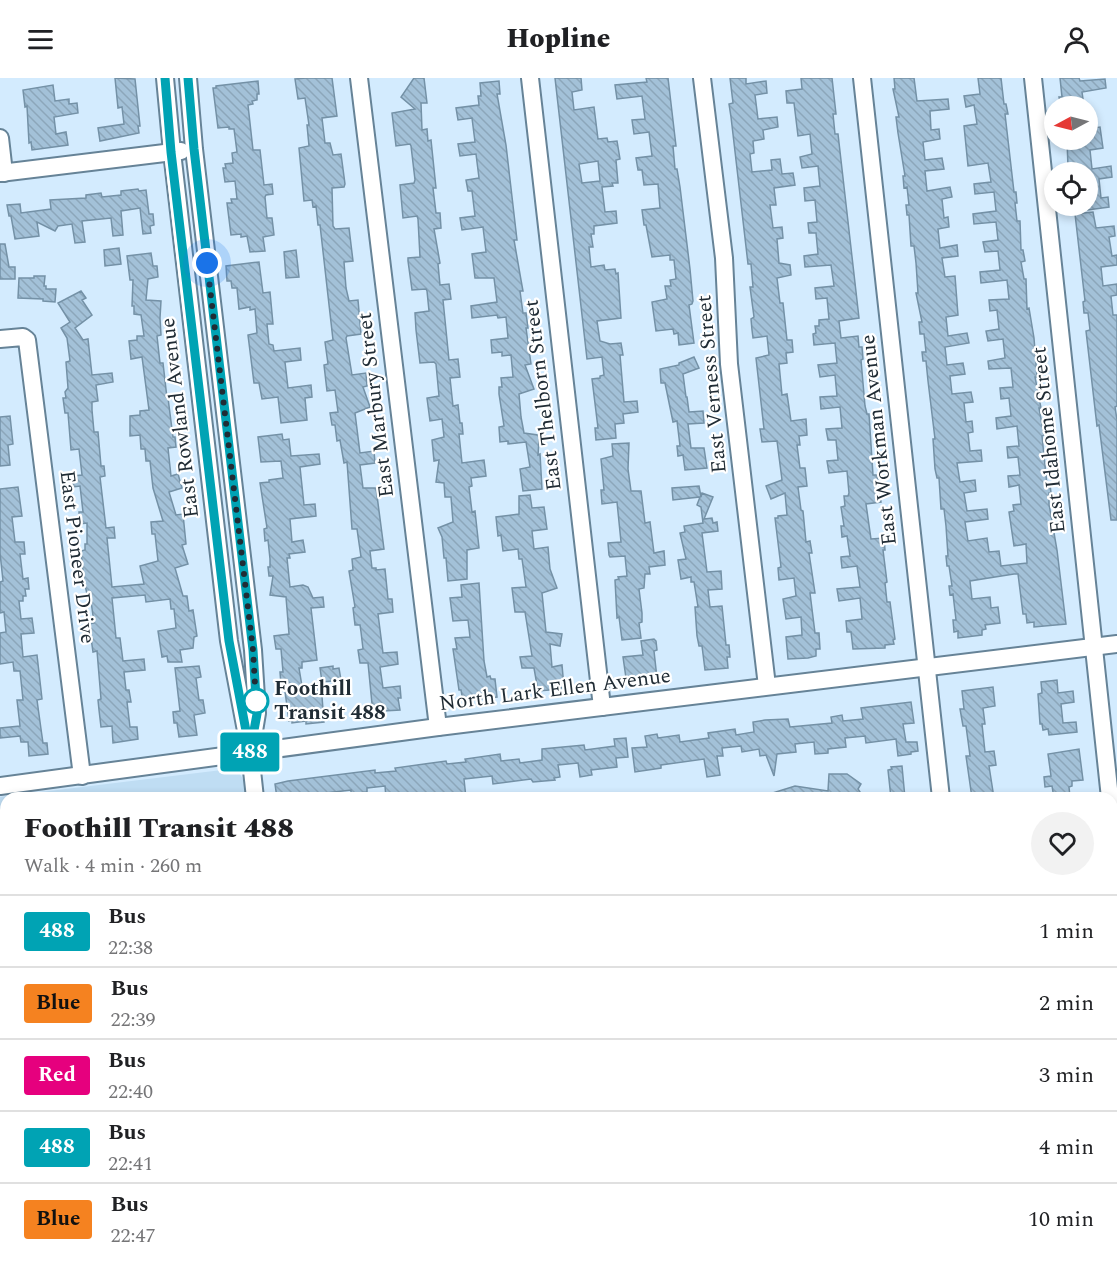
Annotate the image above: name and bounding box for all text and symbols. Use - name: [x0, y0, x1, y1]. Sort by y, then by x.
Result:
- text: Hopline: [507, 18, 610, 60]
- icon: menu: [24, 23, 57, 56]
- icon: person: [1060, 23, 1093, 56]
- north arrow: [1044, 96, 1098, 150]
- map controls: [1044, 96, 1098, 216]
- button: locate: [1044, 162, 1098, 216]
- your location: [192, 248, 222, 278]
- street label: East Verness Street: [688, 293, 736, 475]
- street label: East Thelborn Street: [515, 298, 571, 492]
- street label: East Marbury Street: [349, 310, 403, 500]
- street label: East Rowland Avenue: [152, 316, 208, 520]
- street label: East Workman Avenue: [852, 333, 906, 547]
- street label: East Idahome Street: [1023, 345, 1075, 535]
- street label: East Pioneer Drive: [50, 469, 104, 645]
- street label: North Lark Ellen Avenue: [437, 660, 673, 720]
- place label: Foothill Transit 488: [274, 673, 386, 729]
- marker: Foothill Transit 488: [243, 688, 269, 714]
- line badge: 488: [216, 732, 284, 772]
- text: 488: [232, 736, 268, 768]
- text: Foothill Transit 488: [24, 807, 294, 850]
- button: heart: [1031, 812, 1094, 875]
- text: Walk · 4 min · 260 m: [24, 851, 202, 881]
- text: Bus: [108, 900, 146, 933]
- text: 488: [39, 915, 75, 947]
- text: 1 min: [1039, 915, 1094, 948]
- text: 22:38: [108, 933, 153, 963]
- text: Bus: [110, 972, 149, 1005]
- text: Blue: [36, 987, 80, 1019]
- text: 2 min: [1039, 987, 1094, 1020]
- text: 22:39: [110, 1005, 155, 1035]
- text: Bus: [108, 1044, 146, 1077]
- text: Red: [38, 1059, 76, 1091]
- text: 3 min: [1039, 1059, 1094, 1092]
- text: 22:40: [108, 1077, 153, 1107]
- text: Bus: [108, 1116, 146, 1149]
- text: 488: [39, 1131, 75, 1163]
- text: 4 min: [1039, 1131, 1094, 1164]
- text: 22:41: [108, 1149, 153, 1179]
- text: Bus: [110, 1188, 149, 1221]
- text: Blue: [36, 1203, 80, 1235]
- text: 10 min: [1028, 1203, 1094, 1236]
- text: 22:47: [110, 1221, 155, 1251]

